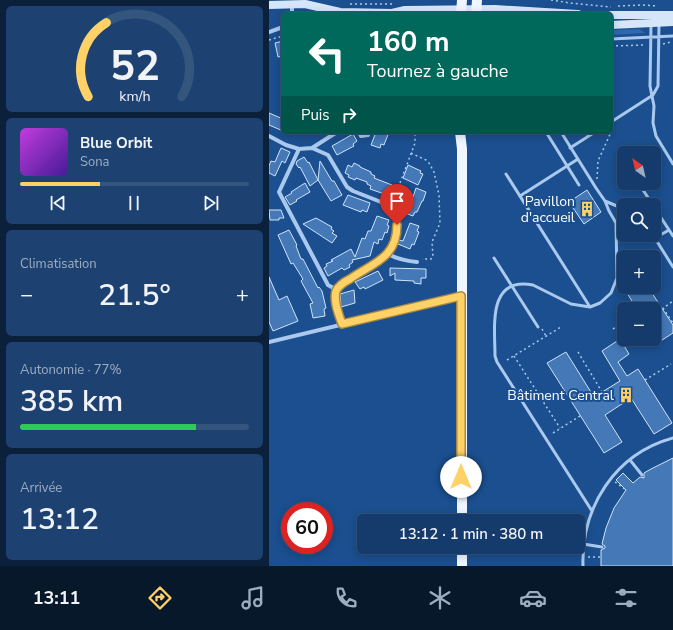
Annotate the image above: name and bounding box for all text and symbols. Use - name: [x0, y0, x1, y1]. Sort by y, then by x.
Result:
- text: 160 m: [367, 23, 450, 61]
- icon: left: [301, 28, 353, 80]
- text: 52: [110, 38, 159, 95]
- text: Tournez à gauche: [367, 59, 508, 83]
- text: km/h: [119, 87, 150, 106]
- icon: right: [338, 104, 360, 126]
- text: Puis: [301, 105, 330, 125]
- text: Blue Orbit: [80, 133, 152, 153]
- north arrow: [617, 146, 661, 190]
- map controls: [617, 146, 661, 346]
- text: Sona: [80, 153, 110, 171]
- pin: [380, 184, 414, 225]
- icon: arrive: [386, 190, 408, 212]
- icon: previous: [47, 192, 69, 214]
- icon: pause: [123, 192, 145, 214]
- icon: next: [200, 192, 222, 214]
- place label: Pavillon d'accueil: [521, 192, 576, 227]
- button: search: [617, 198, 661, 242]
- building icon: Pavillon d'accueil: [578, 200, 596, 218]
- button: +: [617, 250, 661, 294]
- text: Climatisation: [20, 255, 97, 273]
- text: 21.5°: [98, 275, 171, 316]
- text: −: [20, 280, 33, 310]
- text: +: [236, 280, 249, 310]
- button: −: [617, 302, 661, 346]
- text: Autonomie · 77%: [20, 361, 122, 379]
- text: 385 km: [20, 381, 123, 422]
- place label: Bâtiment Central: [507, 386, 615, 405]
- building icon: Bâtiment Central: [617, 386, 635, 404]
- position arrow: [440, 456, 482, 498]
- text: Arrivée: [20, 479, 62, 497]
- text: 13:12: [20, 499, 99, 540]
- speed limit sign: 60: [281, 502, 333, 554]
- text: 13:12 · 1 min · 380 m: [399, 524, 543, 544]
- icon: directions: [146, 584, 174, 612]
- icon: music: [239, 584, 267, 612]
- icon: phone: [332, 584, 360, 612]
- icon: climate: [426, 584, 454, 612]
- icon: car: [519, 584, 547, 612]
- icon: filters: [612, 584, 640, 612]
- text: 13:11: [33, 586, 80, 610]

